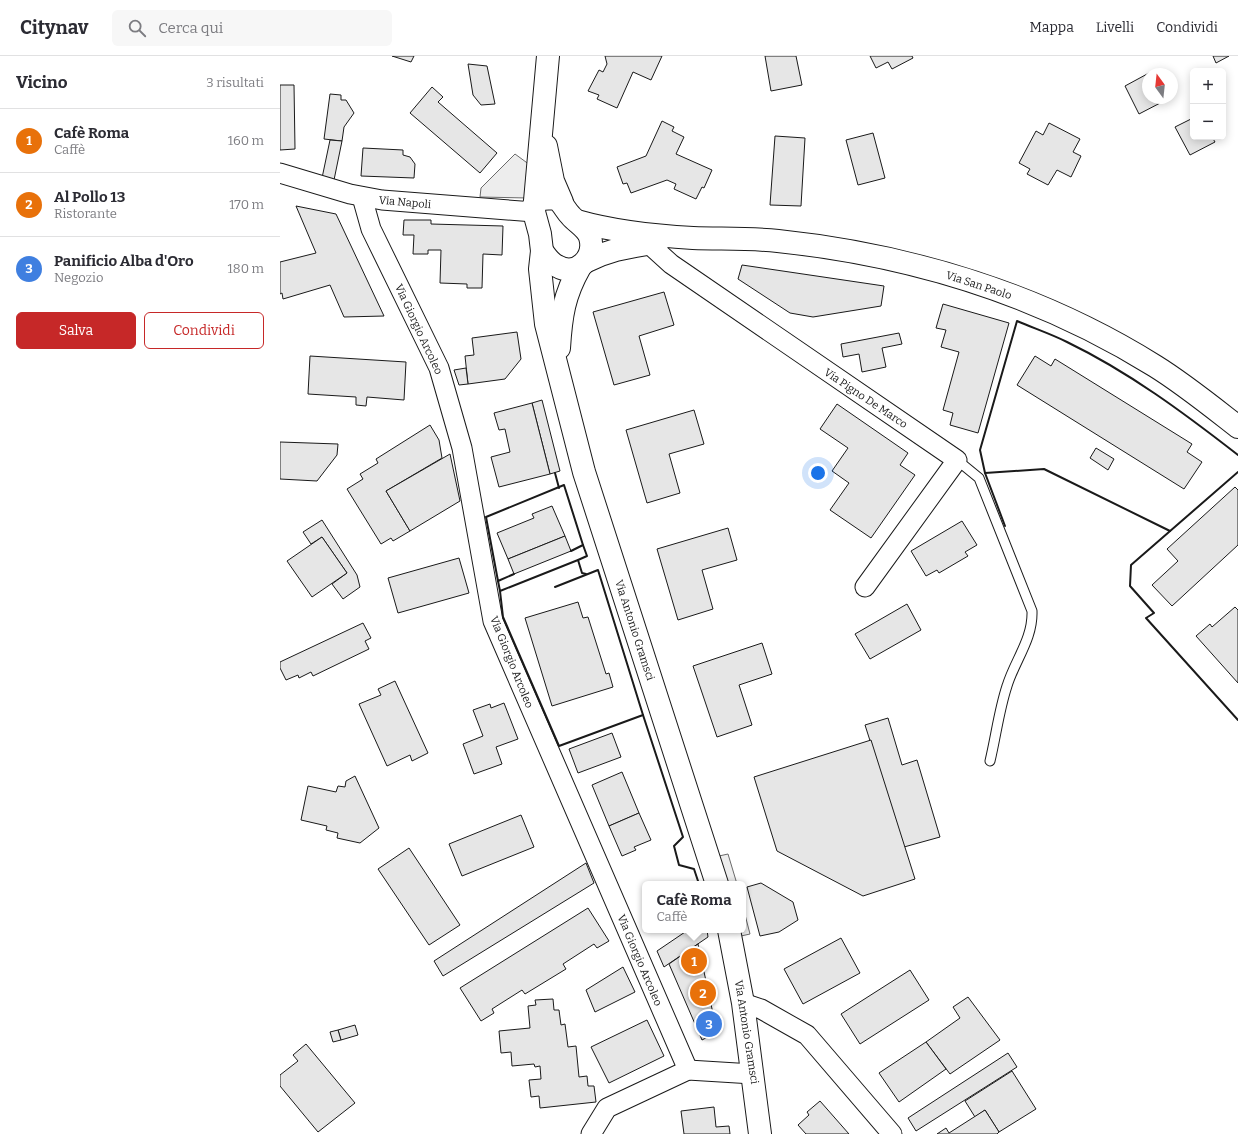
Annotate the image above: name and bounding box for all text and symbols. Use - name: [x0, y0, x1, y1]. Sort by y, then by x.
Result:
- search box: [112, 10, 392, 46]
- text: Citynav: [20, 16, 88, 39]
- icon: search: [126, 17, 148, 39]
- text: Cerca qui: [158, 19, 223, 37]
- text: Mappa: [1030, 19, 1074, 36]
- text: Livelli: [1096, 19, 1134, 36]
- text: Condividi: [1156, 19, 1218, 36]
- north arrow: [1142, 68, 1178, 104]
- map controls: [1190, 68, 1226, 140]
- button: +: [1190, 68, 1226, 104]
- text: Vicino: [16, 72, 68, 93]
- text: 3 risultati: [206, 75, 264, 90]
- button: −: [1190, 104, 1226, 140]
- text: Cafè Roma: [54, 124, 129, 142]
- text: 1: [26, 133, 32, 148]
- text: 160 m: [228, 133, 264, 148]
- text: Caffè: [54, 142, 85, 157]
- text: Al Pollo 13: [54, 188, 125, 206]
- street label: Via Napoli: [378, 194, 432, 211]
- text: 2: [25, 197, 33, 212]
- text: 170 m: [229, 197, 264, 212]
- text: Ristorante: [54, 206, 117, 221]
- text: Panificio Alba d'Oro: [54, 252, 194, 270]
- text: 3: [25, 261, 33, 276]
- text: 180 m: [228, 261, 264, 276]
- street label: Via San Paolo: [944, 269, 1013, 302]
- text: Negozio: [54, 270, 103, 285]
- street label: Via Giorgio Arcoleo: [392, 282, 445, 376]
- button: Salva: [16, 312, 136, 349]
- button: Condividi: [144, 312, 264, 349]
- street label: Via Pigno De Marco: [822, 366, 910, 431]
- your location: [808, 463, 828, 483]
- street label: Via Antonio Gramsci: [612, 578, 657, 683]
- street label: Via Giorgio Arcoleo: [487, 614, 536, 710]
- popup: [642, 881, 746, 933]
- text: Cafè Roma: [656, 891, 732, 909]
- text: Caffè: [656, 909, 687, 924]
- street label: Via Giorgio Arcoleo: [614, 913, 665, 1008]
- pin: 1: [681, 946, 707, 976]
- pin: 2: [690, 978, 716, 1008]
- street label: Via Antonio Gramsci: [732, 979, 761, 1086]
- pin: 3: [696, 1009, 722, 1039]

